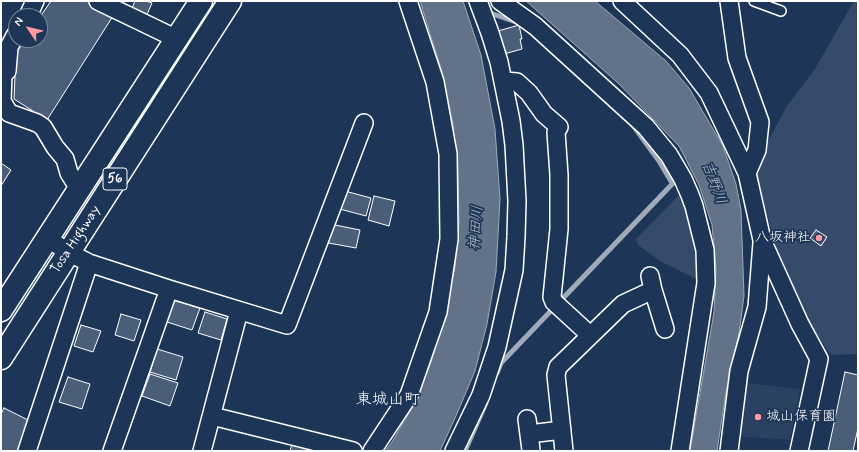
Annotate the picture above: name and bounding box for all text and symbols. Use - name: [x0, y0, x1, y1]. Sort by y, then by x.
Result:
- north arrow: [8, 8, 48, 48]
- text: N: [11, 15, 27, 29]
- water label: 吉野川: [697, 159, 729, 207]
- road number: 56: [103, 168, 127, 190]
- street label: Tosa Highway: [48, 203, 104, 277]
- water label: 神田川: [466, 205, 488, 251]
- place label: 八坂神社: [755, 230, 811, 246]
- marker: 八坂神社: [814, 233, 824, 243]
- district label: 東城山町: [356, 391, 420, 411]
- place label: 城山保育園: [766, 409, 836, 425]
- marker: 城山保育園: [753, 412, 763, 422]

